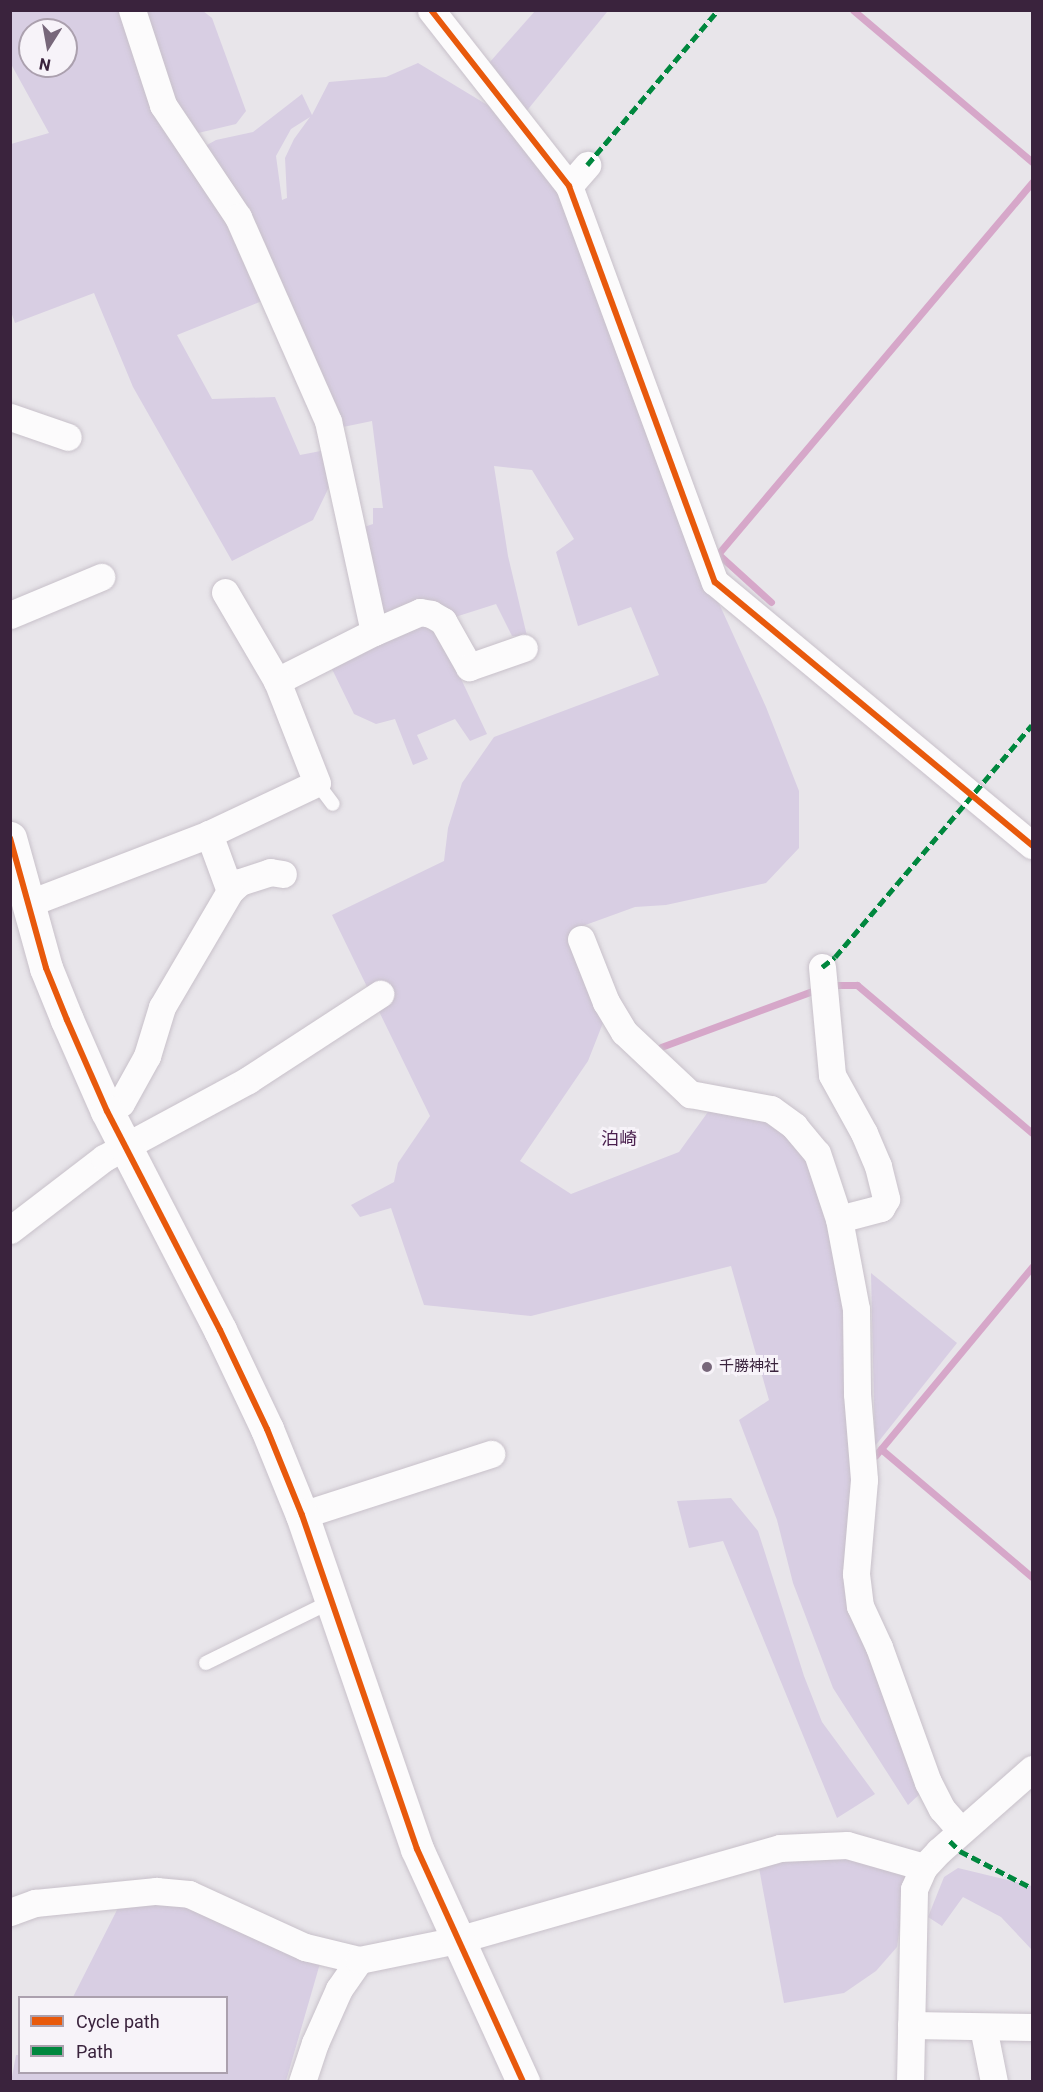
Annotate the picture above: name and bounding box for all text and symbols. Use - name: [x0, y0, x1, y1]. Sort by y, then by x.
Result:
- north arrow: [18, 18, 78, 78]
- text: N: [38, 54, 52, 75]
- district label: 泊崎: [601, 1128, 637, 1150]
- place label: 千勝神社: [719, 1358, 779, 1376]
- marker: 千勝神社: [700, 1360, 714, 1374]
- legend: [18, 1996, 228, 2074]
- text: Cycle path: [76, 2011, 160, 2032]
- text: Path: [76, 2041, 113, 2062]

